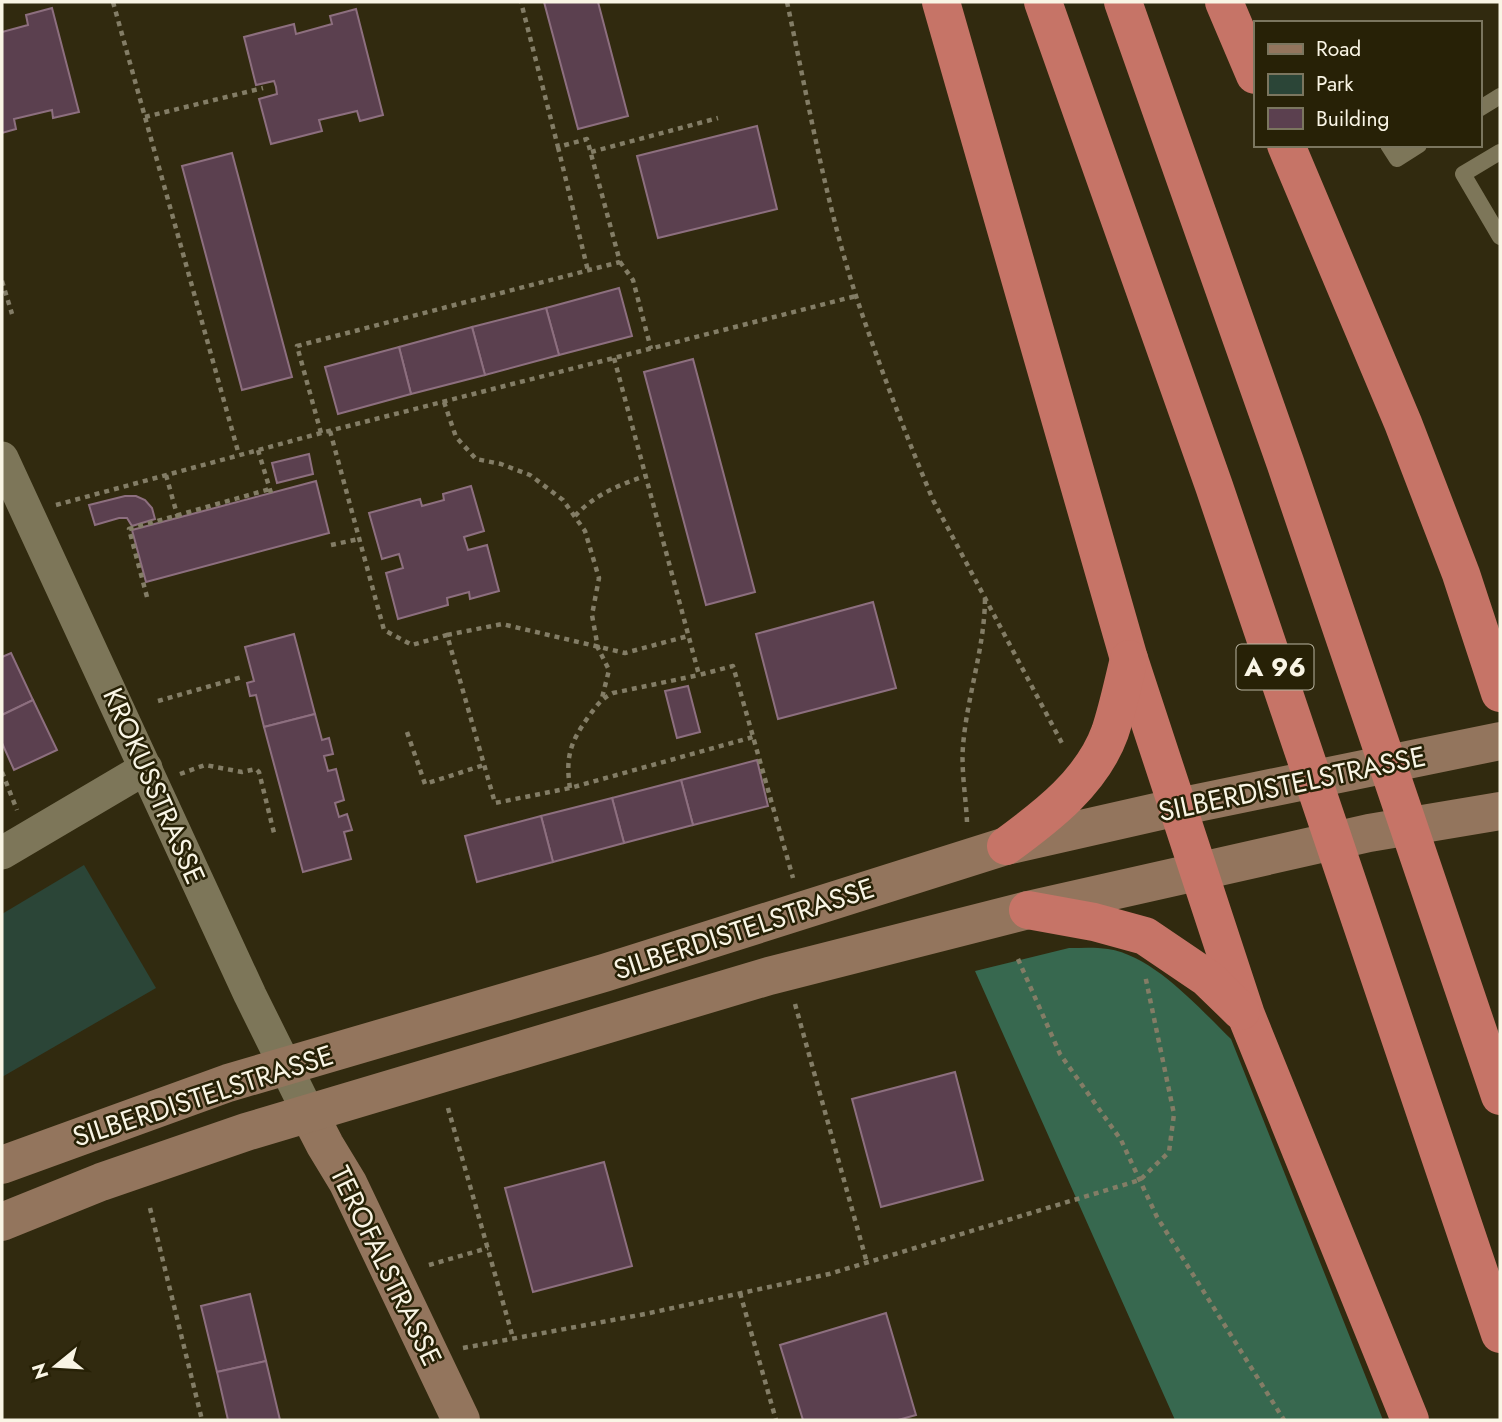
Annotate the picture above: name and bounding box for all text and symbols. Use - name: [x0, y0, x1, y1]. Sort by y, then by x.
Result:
- legend: [1254, 21, 1481, 147]
- text: Road: [1316, 34, 1361, 64]
- text: Park: [1316, 69, 1354, 99]
- text: Building: [1316, 104, 1389, 134]
- road number: A 96: [1236, 645, 1314, 690]
- street label: KROKUSSTRASSE: [92, 681, 216, 891]
- street label: SILBERDISTELSTRASSE: [1155, 736, 1429, 832]
- street label: SILBERDISTELSTRASSE: [608, 867, 880, 991]
- street label: SILBERDISTELSTRASSE: [67, 1034, 339, 1158]
- street label: TEROFALSTRASSE: [320, 1159, 452, 1373]
- north arrow: [21, 1331, 91, 1401]
- text: N: [25, 1360, 55, 1382]

